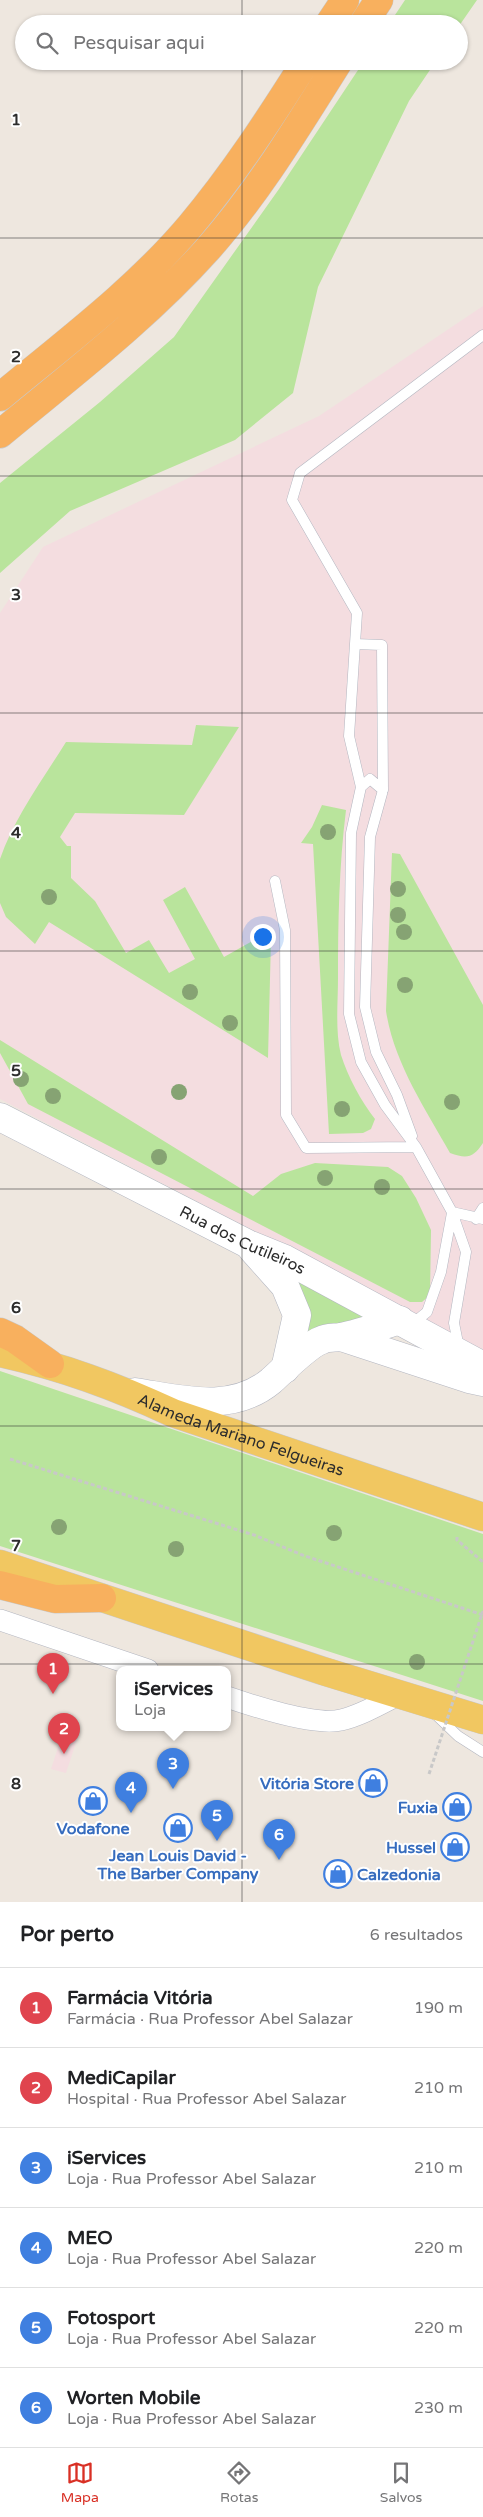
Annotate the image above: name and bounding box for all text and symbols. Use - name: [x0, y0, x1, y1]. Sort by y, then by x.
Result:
- search box: [15, 15, 468, 70]
- icon: search: [33, 29, 61, 57]
- text: Pesquisar aqui: [73, 32, 205, 54]
- text: 1: [11, 110, 21, 130]
- text: 2: [11, 347, 21, 367]
- text: 3: [11, 585, 21, 605]
- text: 4: [11, 823, 21, 843]
- your location: [250, 924, 276, 950]
- text: 5: [11, 1061, 21, 1081]
- street label: Rua dos Cutileiros: [176, 1202, 309, 1279]
- text: 6: [11, 1298, 21, 1318]
- street label: Alameda Mariano Felgueiras: [135, 1390, 347, 1481]
- text: 7: [11, 1536, 21, 1556]
- pin: 1: [37, 1653, 69, 1694]
- popup: [116, 1666, 231, 1731]
- text: iServices: [134, 1678, 213, 1700]
- text: Loja: [134, 1700, 166, 1720]
- pin: 2: [48, 1713, 80, 1754]
- pin: 3: [157, 1748, 189, 1789]
- shop icon: Vitória Store: [358, 1768, 388, 1798]
- pin: 4: [115, 1772, 147, 1813]
- text: 8: [11, 1774, 21, 1794]
- place label: Vitória Store: [260, 1774, 354, 1794]
- shop icon: Vodafone: [78, 1786, 108, 1816]
- shop icon: Fuxia: [442, 1792, 472, 1822]
- place label: Fuxia: [398, 1798, 438, 1818]
- pin: 5: [201, 1800, 233, 1841]
- shop icon: Jean Louis David - The Barber Company: [163, 1813, 193, 1843]
- place label: Vodafone: [56, 1819, 130, 1839]
- pin: 6: [263, 1819, 295, 1860]
- shop icon: Hussel: [440, 1832, 470, 1862]
- place label: Hussel: [386, 1838, 436, 1858]
- place label: Jean Louis David - The Barber Company: [97, 1846, 259, 1884]
- shop icon: Calzedonia: [323, 1859, 353, 1889]
- place label: Calzedonia: [357, 1865, 441, 1885]
- text: Por perto: [20, 1922, 114, 1947]
- text: 6 resultados: [370, 1925, 463, 1945]
- text: Farmácia Vitória: [67, 1987, 213, 2009]
- text: 1: [31, 1998, 41, 2018]
- text: 190 m: [414, 1998, 463, 2018]
- text: Farmácia · Rua Professor Abel Salazar: [67, 2009, 353, 2029]
- text: MediCapilar: [67, 2067, 176, 2089]
- text: 2: [31, 2078, 41, 2098]
- text: 210 m: [414, 2078, 463, 2098]
- text: Hospital · Rua Professor Abel Salazar: [67, 2089, 347, 2109]
- text: iServices: [67, 2147, 146, 2169]
- text: 3: [31, 2158, 41, 2178]
- text: 210 m: [414, 2158, 463, 2178]
- text: Loja · Rua Professor Abel Salazar: [67, 2169, 316, 2189]
- text: MEO: [67, 2227, 113, 2249]
- text: 4: [31, 2238, 41, 2258]
- text: 220 m: [414, 2238, 463, 2258]
- text: Loja · Rua Professor Abel Salazar: [67, 2249, 316, 2269]
- text: Fotosport: [67, 2307, 155, 2329]
- text: 5: [31, 2318, 41, 2338]
- text: 220 m: [414, 2318, 463, 2338]
- text: Loja · Rua Professor Abel Salazar: [67, 2329, 316, 2349]
- text: Worten Mobile: [67, 2387, 200, 2409]
- text: 6: [31, 2398, 41, 2418]
- text: 230 m: [414, 2398, 463, 2418]
- text: Loja · Rua Professor Abel Salazar: [67, 2409, 316, 2429]
- tab: Mapa: [61, 2459, 99, 2506]
- tab: Rotas: [220, 2459, 258, 2506]
- tab: Salvos: [380, 2459, 422, 2506]

